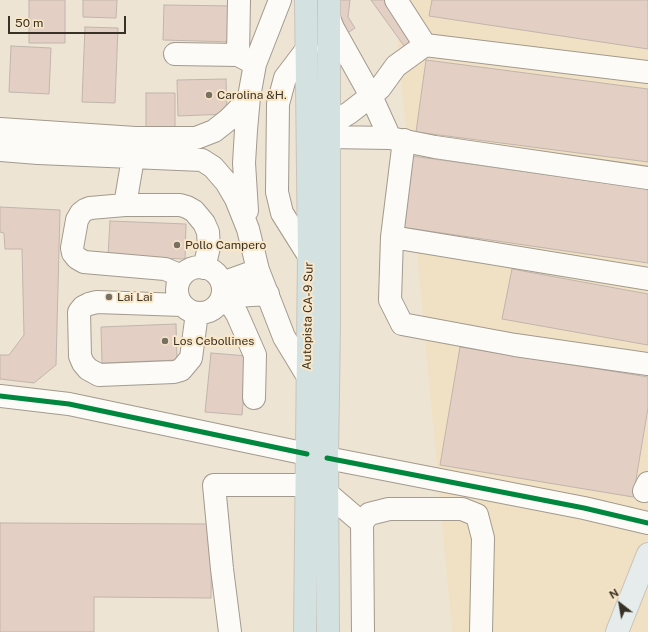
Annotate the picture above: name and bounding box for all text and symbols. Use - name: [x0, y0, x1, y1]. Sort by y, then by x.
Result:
- scale bar: [10, 8, 128, 34]
- text: 50 m: [15, 16, 43, 30]
- place label: Carolina &H.: [217, 88, 287, 102]
- marker: Carolina &H.: [204, 90, 214, 100]
- place label: Pollo Campero: [185, 238, 266, 252]
- marker: Pollo Campero: [172, 240, 182, 250]
- street label: Autopista CA-9 Sur: [300, 262, 316, 370]
- place label: Lai Lai: [117, 290, 153, 304]
- marker: Lai Lai: [104, 292, 114, 302]
- place label: Los Cebollines: [173, 334, 254, 348]
- marker: Los Cebollines: [160, 336, 170, 346]
- north arrow: [600, 584, 640, 624]
- text: N: [607, 586, 621, 601]

